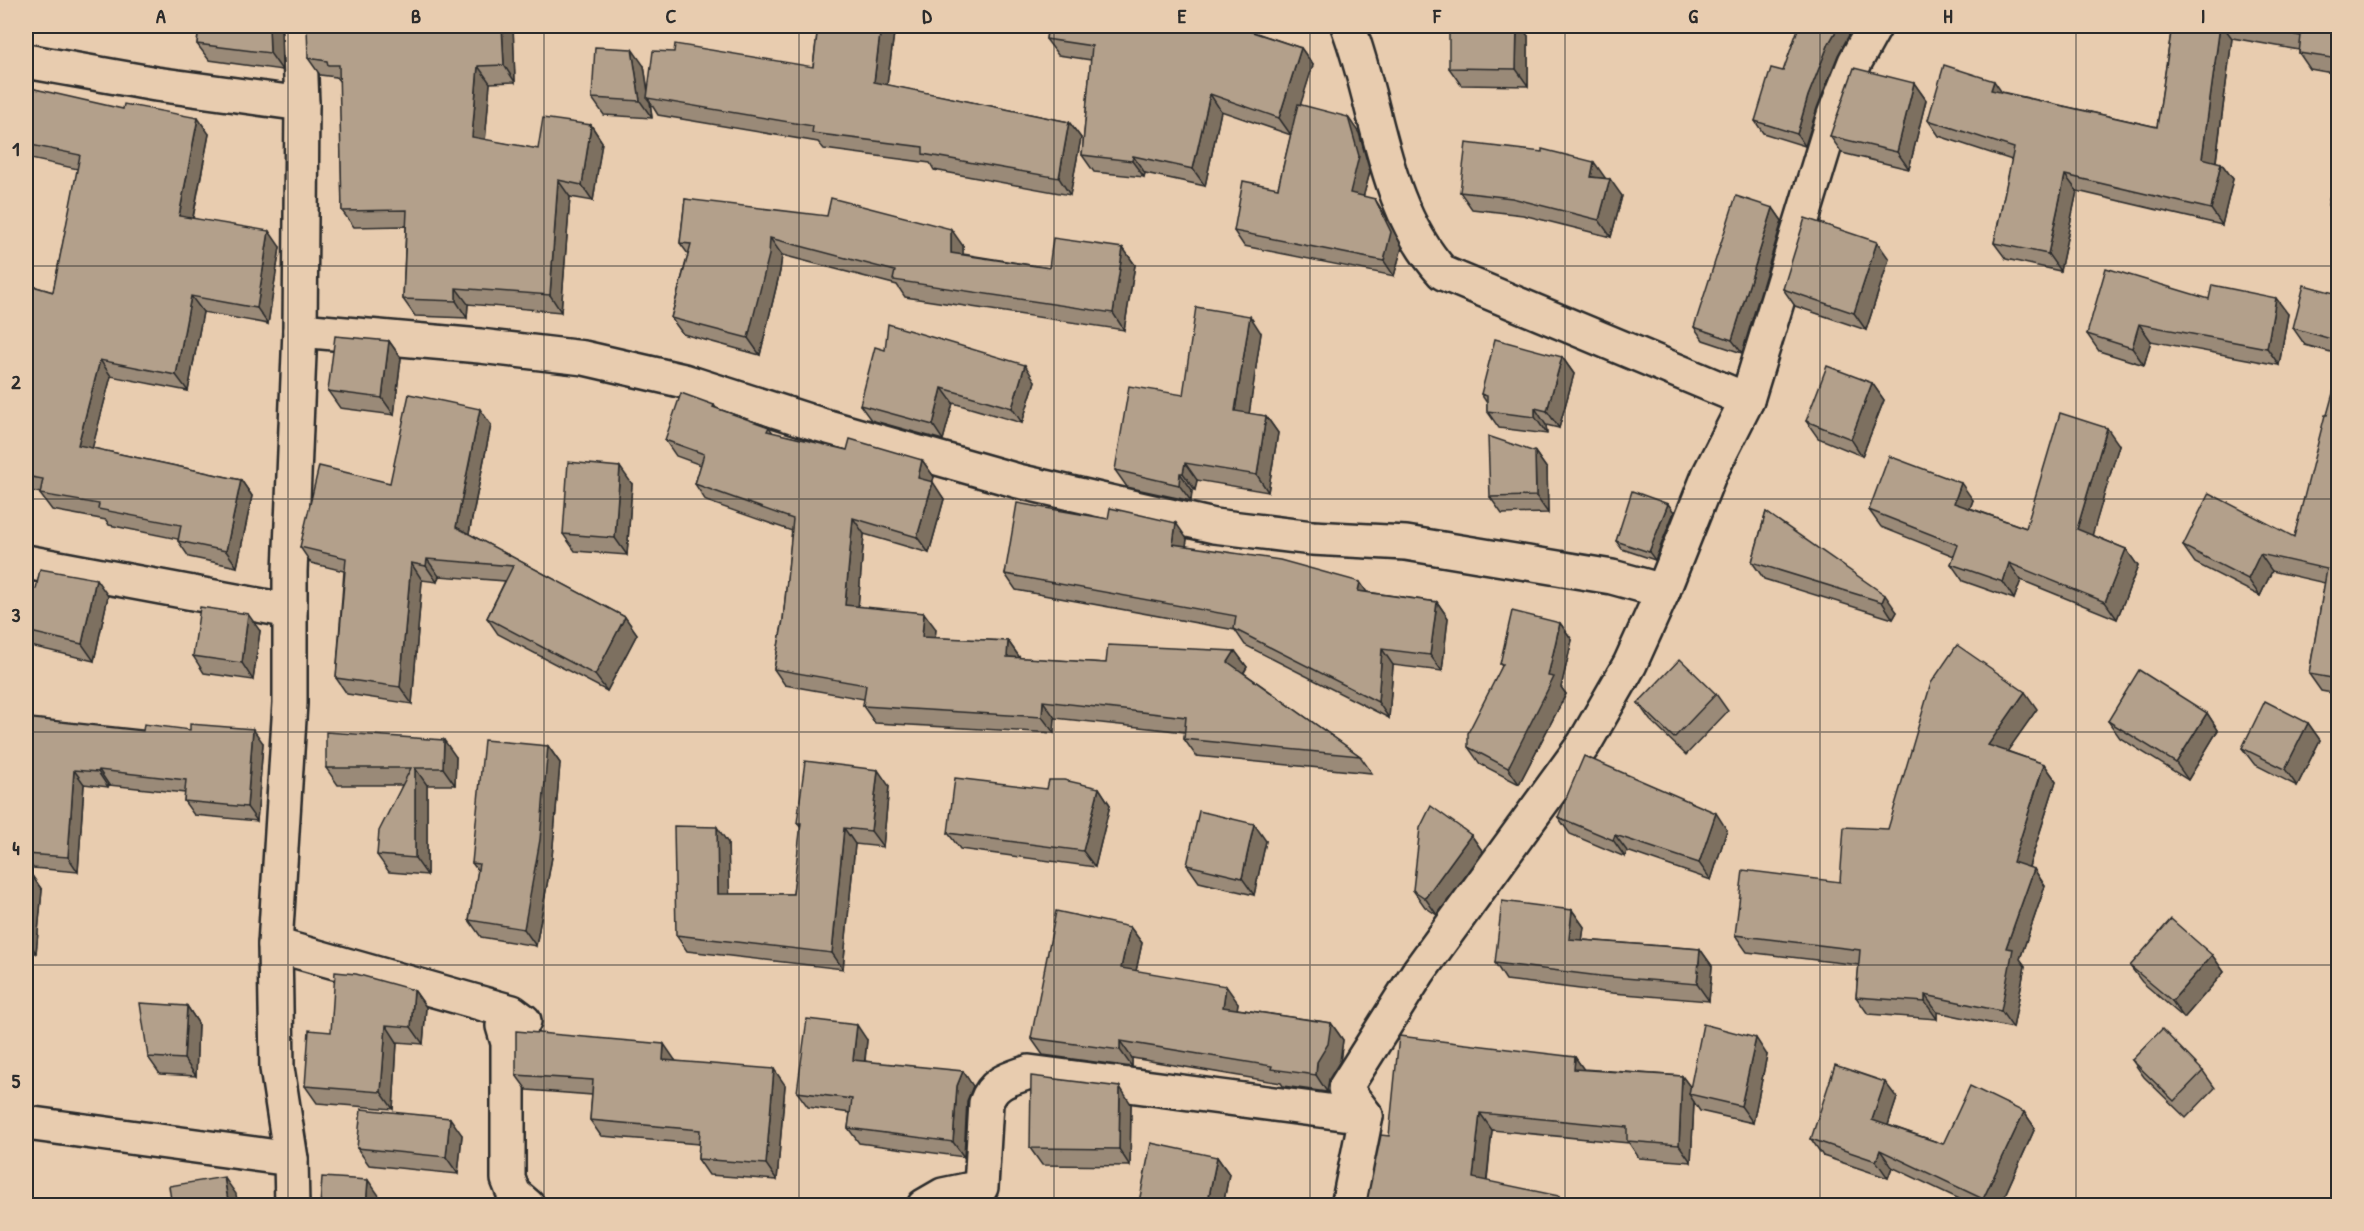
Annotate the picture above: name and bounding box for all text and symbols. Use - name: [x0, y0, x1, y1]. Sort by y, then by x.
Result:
- text: A: [156, 2, 166, 29]
- text: B: [411, 2, 421, 29]
- text: C: [666, 2, 677, 29]
- text: D: [922, 2, 932, 29]
- text: E: [1178, 2, 1187, 29]
- text: F: [1432, 2, 1442, 29]
- text: G: [1688, 2, 1698, 29]
- text: H: [1943, 2, 1953, 29]
- text: I: [2201, 2, 2205, 29]
- text: 1: [12, 135, 20, 162]
- text: 2: [11, 368, 21, 395]
- text: 3: [12, 601, 21, 628]
- text: 4: [12, 834, 20, 861]
- text: 5: [12, 1067, 21, 1094]

